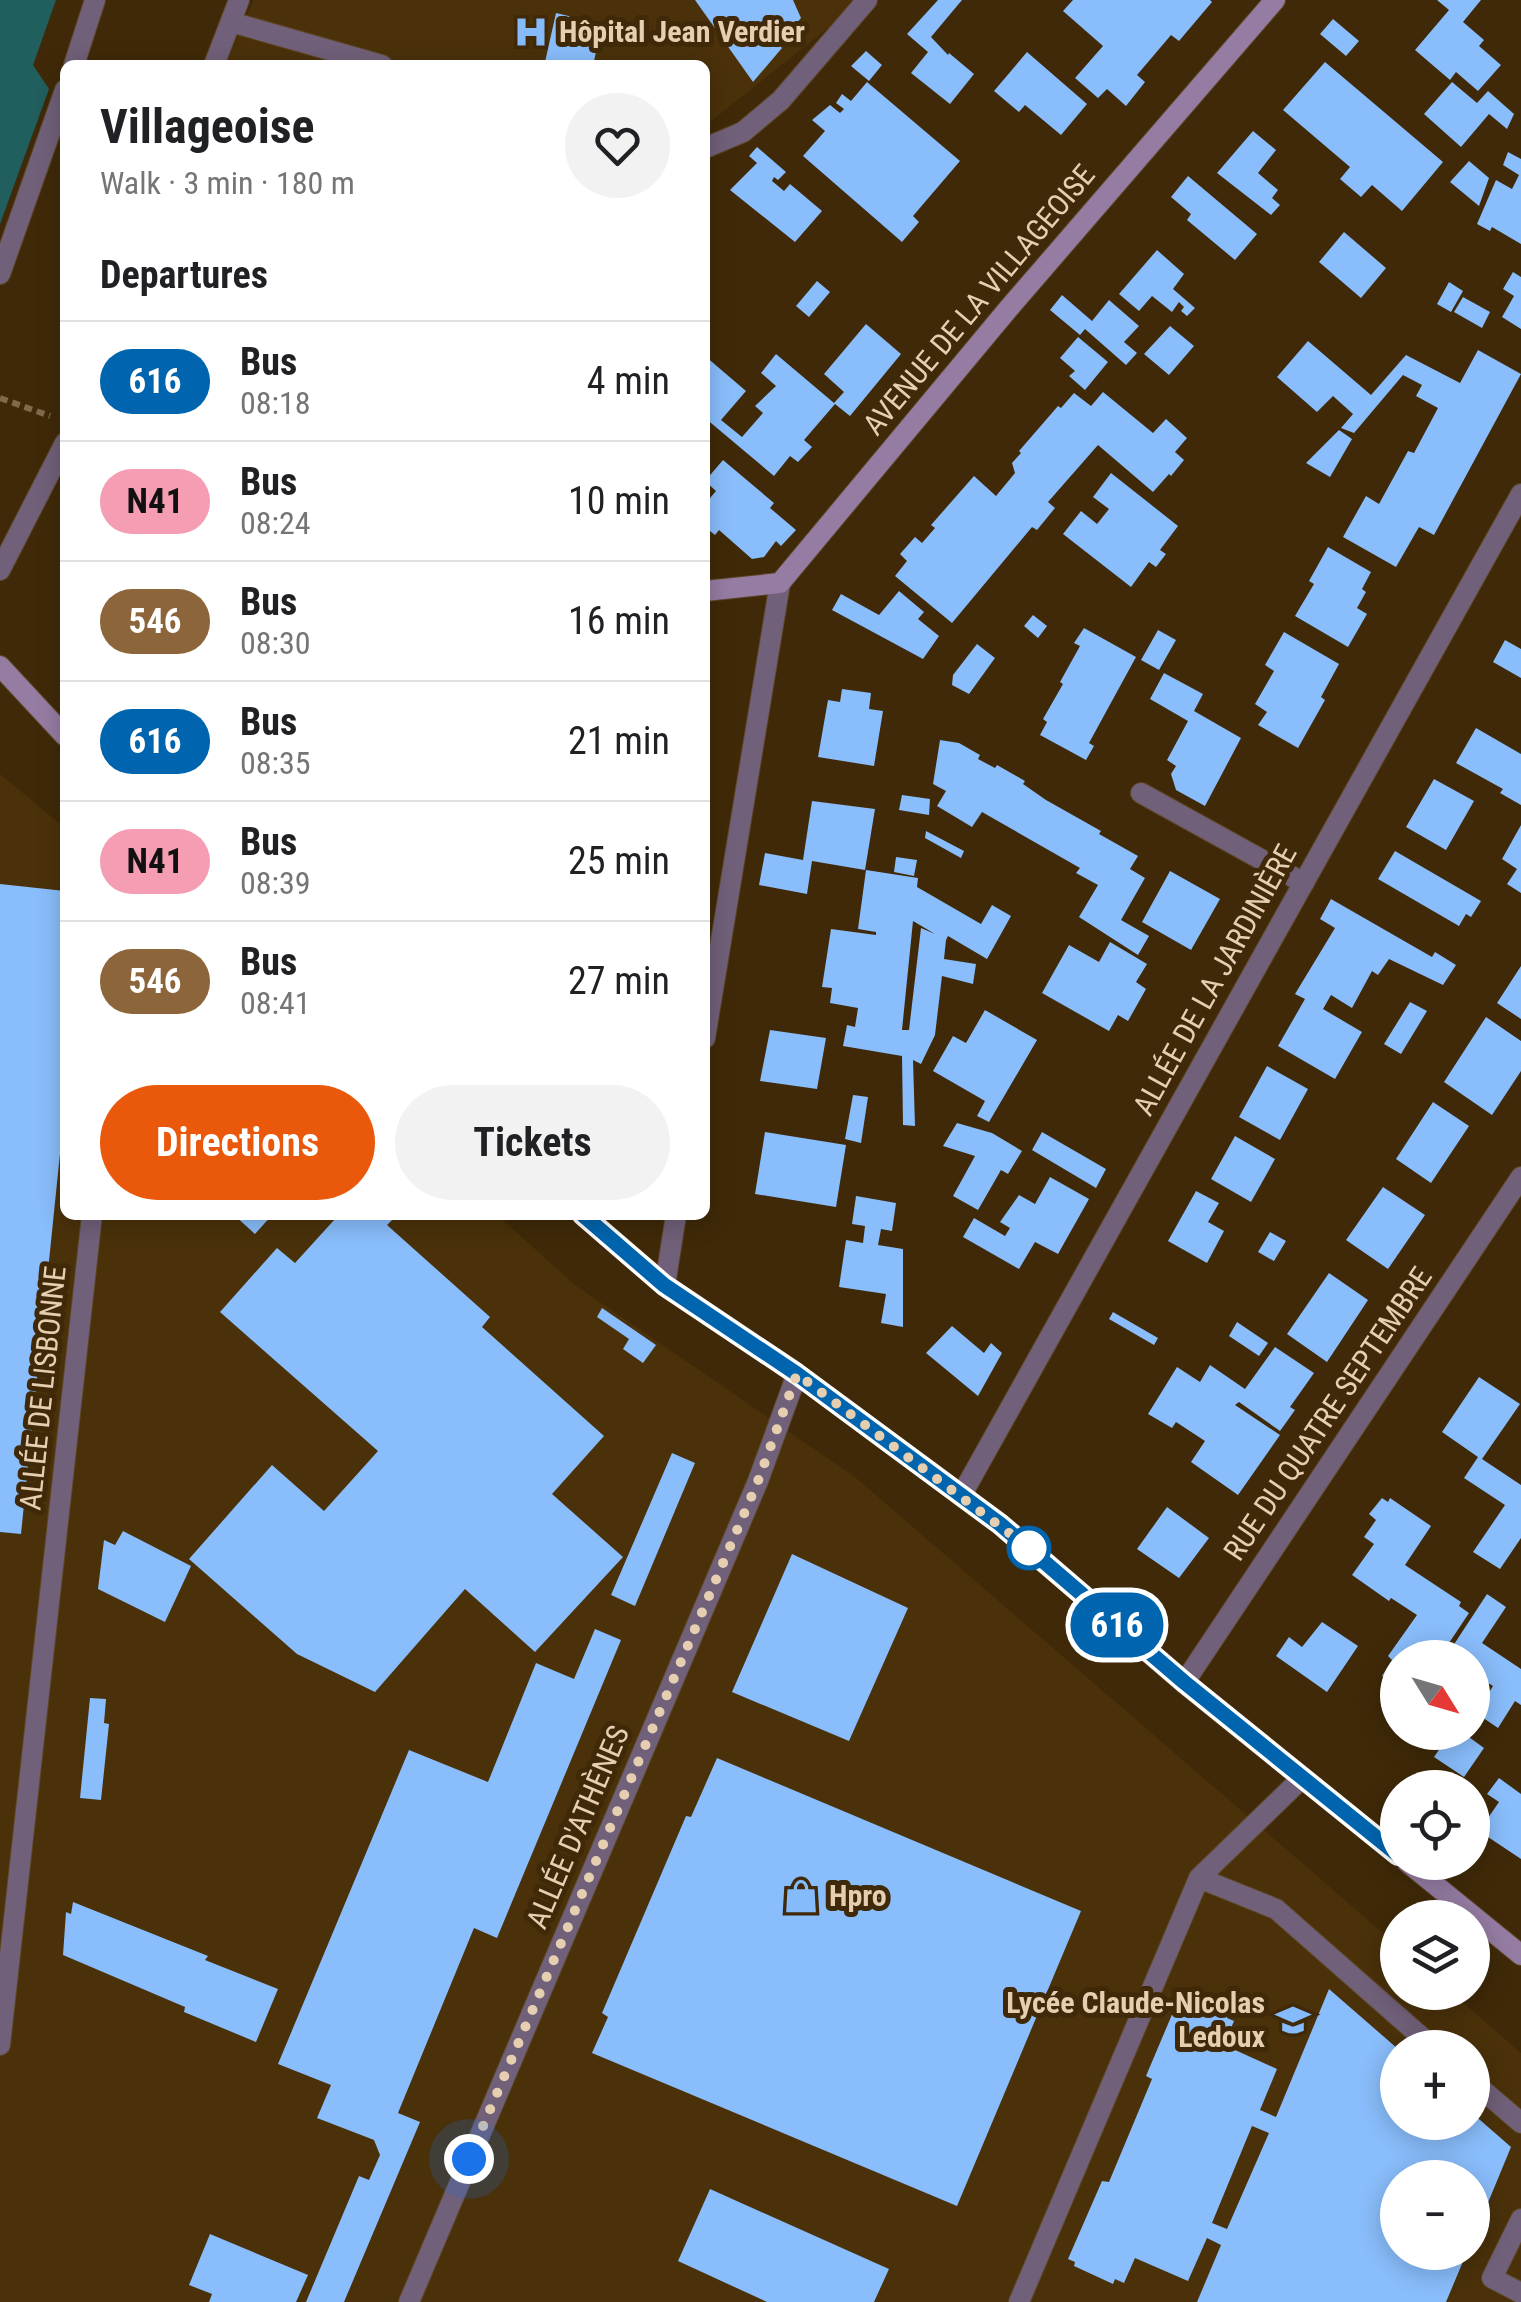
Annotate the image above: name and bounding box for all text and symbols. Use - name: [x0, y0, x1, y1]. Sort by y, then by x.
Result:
- hospital icon: Hôpital Jean Verdier: [512, 13, 550, 51]
- place label: Hôpital Jean Verdier: [559, 14, 805, 49]
- button: heart: [565, 93, 670, 198]
- text: Villageoise: [100, 98, 315, 155]
- street label: AVENUE DE LA VILLAGEOISE: [855, 158, 1102, 442]
- text: Walk · 3 min · 180 m: [100, 164, 355, 202]
- text: Departures: [100, 253, 268, 297]
- text: Bus: [240, 340, 297, 384]
- text: 4 min: [587, 359, 670, 403]
- text: 616: [128, 361, 182, 402]
- text: 08:18: [240, 384, 311, 422]
- text: Bus: [240, 460, 297, 504]
- text: 10 min: [568, 479, 670, 523]
- text: N41: [127, 481, 183, 522]
- text: 08:24: [240, 504, 311, 542]
- text: Bus: [240, 580, 297, 624]
- text: 16 min: [568, 599, 670, 643]
- text: 546: [128, 601, 182, 642]
- text: 08:30: [240, 624, 311, 662]
- text: Bus: [240, 700, 297, 744]
- text: 21 min: [568, 719, 670, 763]
- text: 616: [128, 721, 182, 762]
- text: 08:35: [240, 744, 311, 782]
- text: Bus: [240, 820, 297, 864]
- street label: ALLÉE DE LA JARDINIÈRE: [1126, 838, 1304, 1121]
- text: 25 min: [568, 839, 670, 883]
- text: N41: [127, 841, 183, 882]
- text: 08:39: [240, 864, 311, 902]
- text: Bus: [240, 940, 297, 984]
- text: 27 min: [568, 959, 670, 1003]
- text: 546: [128, 961, 182, 1002]
- text: 08:41: [240, 984, 311, 1022]
- button: Directions: [100, 1085, 375, 1200]
- button: Tickets: [395, 1085, 670, 1200]
- street label: RUE DU QUATRE SEPTEMBRE: [1216, 1260, 1439, 1567]
- street label: ALLÉE DE LISBONNE: [12, 1264, 73, 1512]
- unlabelled marker: [1008, 1527, 1050, 1569]
- line badge: 616: [1060, 1592, 1174, 1658]
- text: 616: [1090, 1605, 1144, 1646]
- north arrow: [1380, 1640, 1490, 1750]
- map controls: [1380, 1640, 1490, 2270]
- street label: ALLÉE D'ATHÈNES: [519, 1720, 636, 1933]
- button: locate: [1380, 1770, 1490, 1880]
- shop icon: Hpro: [782, 1877, 820, 1915]
- place label: Hpro: [829, 1878, 887, 1913]
- button: layers: [1380, 1900, 1490, 2010]
- place label: Lycée Claude-Nicolas Ledoux: [1006, 1985, 1265, 2054]
- school or university icon: Lycée Claude-Nicolas Ledoux: [1274, 2001, 1312, 2039]
- button: +: [1380, 2030, 1490, 2140]
- your location: [444, 2134, 494, 2184]
- button: −: [1380, 2160, 1490, 2270]

